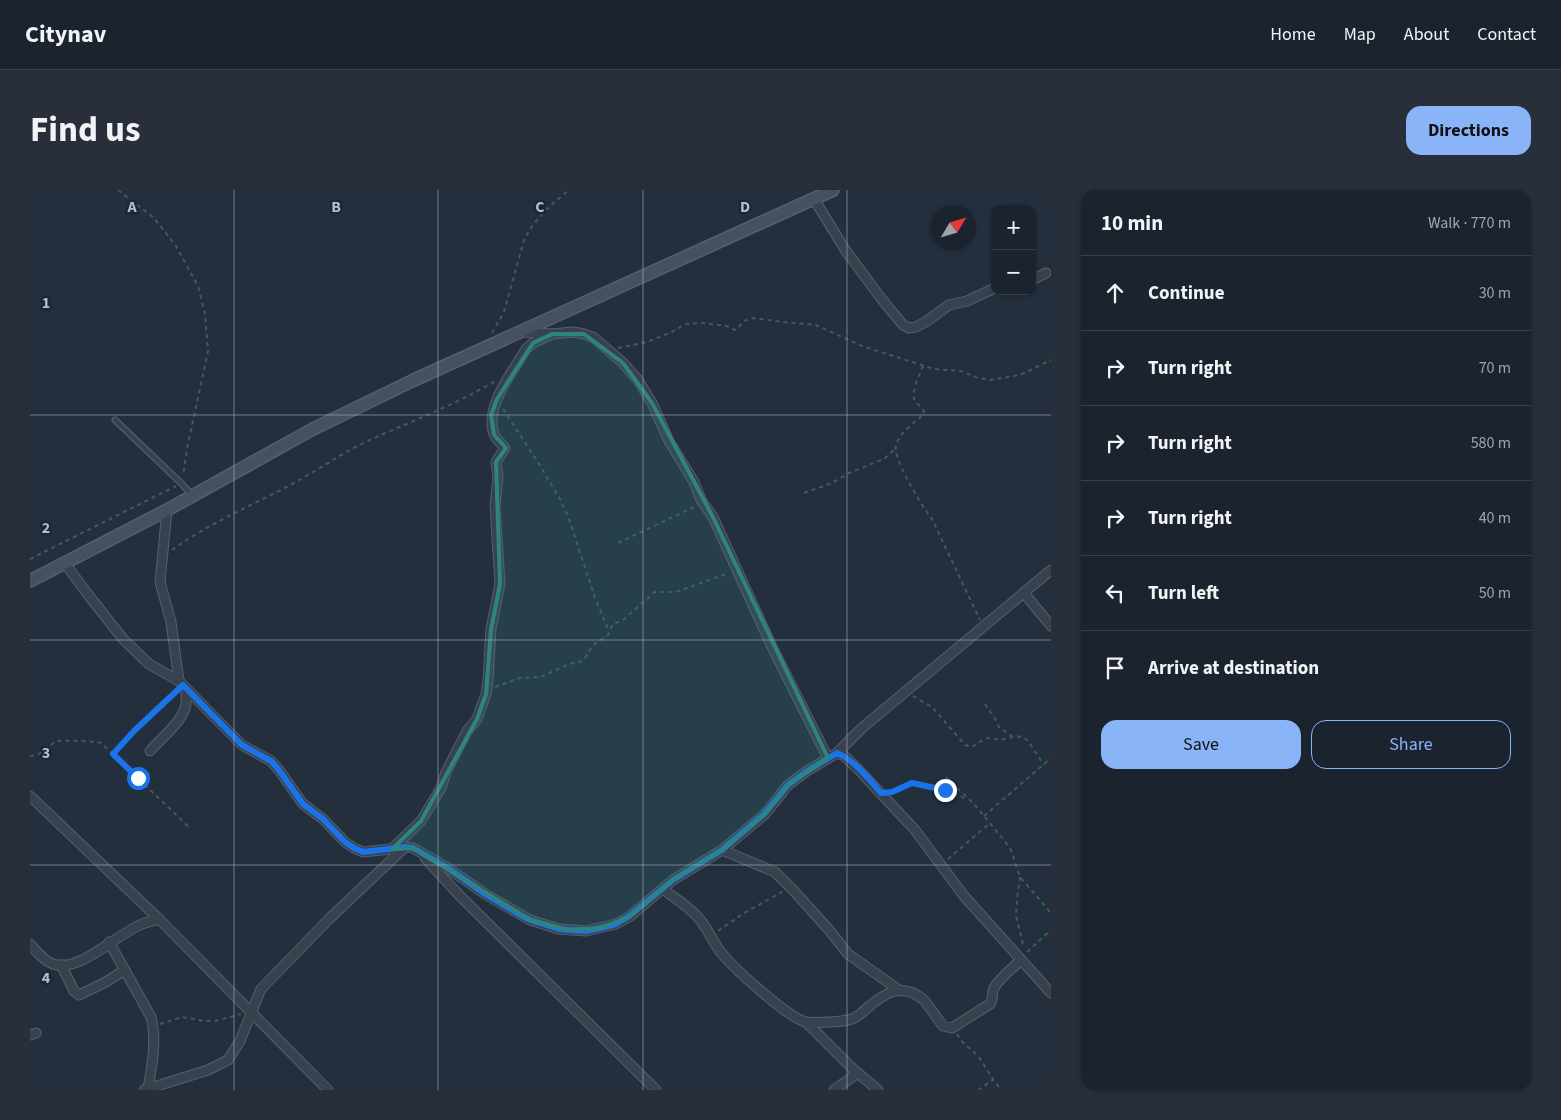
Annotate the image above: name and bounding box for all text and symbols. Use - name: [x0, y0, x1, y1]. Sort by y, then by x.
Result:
- text: Citynav: [25, 17, 106, 52]
- text: Home: [1270, 22, 1316, 47]
- text: Map: [1344, 22, 1376, 47]
- text: About: [1404, 22, 1449, 47]
- text: Contact: [1477, 22, 1536, 47]
- text: Find us: [30, 105, 140, 155]
- button: Directions: [1406, 106, 1531, 155]
- text: A: [126, 196, 137, 218]
- text: B: [331, 196, 341, 218]
- text: C: [535, 196, 545, 218]
- text: D: [740, 196, 750, 218]
- north arrow: [931, 205, 976, 250]
- map controls: [991, 205, 1036, 295]
- button: +: [991, 205, 1036, 250]
- text: 10 min: [1101, 208, 1163, 238]
- text: Walk · 770 m: [1428, 212, 1511, 234]
- button: −: [991, 250, 1036, 295]
- icon: ahead: [1101, 279, 1129, 307]
- text: Continue: [1148, 280, 1225, 307]
- text: 30 m: [1479, 282, 1511, 304]
- text: 1: [42, 292, 50, 314]
- icon: right: [1101, 354, 1129, 382]
- text: Turn right: [1148, 355, 1232, 382]
- text: 70 m: [1479, 357, 1511, 379]
- icon: right: [1101, 429, 1129, 457]
- text: Turn right: [1148, 430, 1232, 457]
- text: 580 m: [1471, 432, 1511, 454]
- icon: right: [1101, 504, 1129, 532]
- text: Turn right: [1148, 505, 1232, 532]
- text: 40 m: [1479, 507, 1511, 529]
- text: 2: [42, 517, 50, 539]
- icon: left: [1101, 579, 1129, 607]
- text: Turn left: [1148, 580, 1219, 607]
- text: 50 m: [1479, 582, 1511, 604]
- icon: arrive: [1101, 654, 1129, 682]
- text: Arrive at destination: [1148, 655, 1319, 682]
- button: Save: [1101, 720, 1301, 769]
- button: Share: [1311, 720, 1511, 769]
- text: 3: [42, 742, 50, 764]
- route start: [127, 767, 150, 790]
- route end: [934, 779, 957, 802]
- text: 4: [42, 967, 51, 989]

